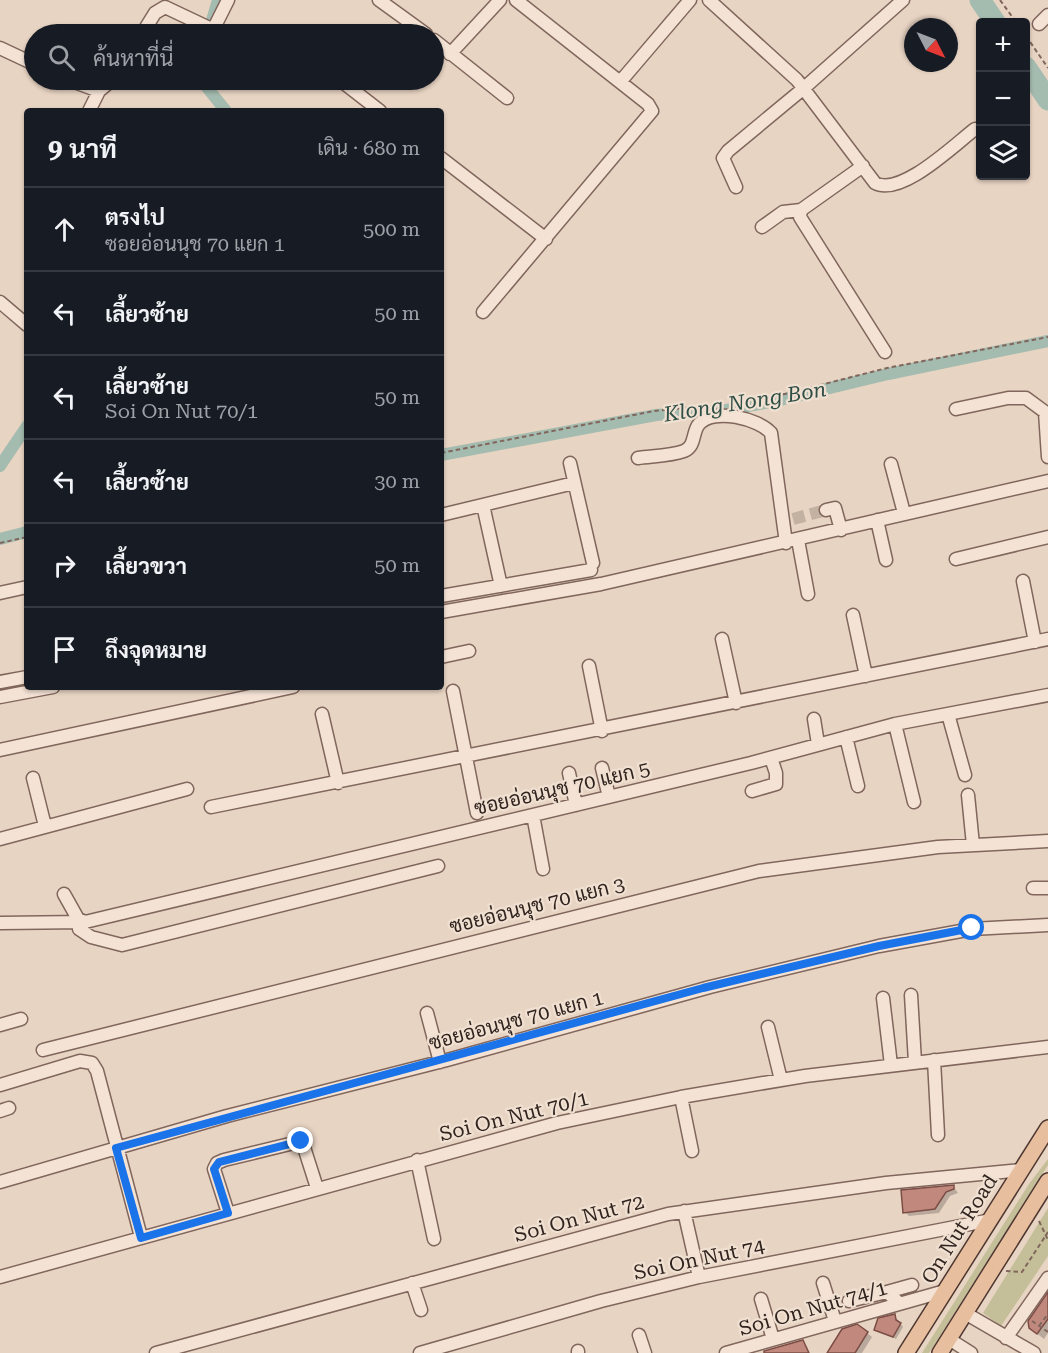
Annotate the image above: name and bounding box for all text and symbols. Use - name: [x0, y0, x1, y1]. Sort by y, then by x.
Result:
- north arrow: [904, 18, 958, 72]
- map controls: [976, 18, 1030, 180]
- button: +: [976, 18, 1030, 72]
- search box: [24, 24, 444, 90]
- icon: search: [45, 41, 78, 74]
- text: ค้นหาที่นี่: [93, 46, 173, 71]
- button: −: [976, 72, 1030, 126]
- button: layers: [976, 126, 1030, 180]
- text: 9 นาที: [48, 134, 117, 164]
- text: เดิน · 680 m: [317, 136, 420, 160]
- text: ตรงไป: [105, 205, 165, 230]
- icon: ahead: [48, 213, 81, 246]
- text: 500 m: [363, 217, 420, 241]
- text: ซอยอ่อนนุช 70 แยก 1: [105, 232, 285, 256]
- icon: left: [48, 297, 81, 330]
- text: 50 m: [374, 301, 420, 325]
- text: เลี้ยวซ้าย: [105, 302, 189, 327]
- text: เลี้ยวซ้าย: [105, 374, 189, 399]
- water label: Klong Nong Bon: [661, 377, 828, 427]
- icon: left: [48, 381, 81, 414]
- text: 50 m: [374, 385, 420, 409]
- text: Soi On Nut 70/1: [105, 399, 258, 423]
- icon: left: [48, 465, 81, 498]
- text: 30 m: [374, 469, 420, 493]
- text: เลี้ยวซ้าย: [105, 470, 189, 495]
- icon: right: [48, 549, 81, 582]
- text: 50 m: [374, 553, 420, 577]
- text: เลี้ยวขวา: [105, 554, 187, 579]
- icon: arrive: [48, 633, 81, 666]
- text: ถึงจุดหมาย: [105, 638, 207, 663]
- street label: ซอยอ่อนนุช 70 แยก 5: [472, 756, 653, 822]
- street label: ซอยอ่อนนุช 70 แยก 3: [447, 872, 628, 940]
- route start: [958, 914, 984, 940]
- street label: ซอยอ่อนนุช 70 แยก 1: [426, 985, 607, 1057]
- street label: Soi On Nut 70/1: [437, 1086, 591, 1146]
- route end: [287, 1127, 313, 1153]
- street label: On Nut Road: [916, 1170, 1002, 1288]
- street label: Soi On Nut 72: [511, 1189, 647, 1247]
- street label: Soi On Nut 74: [631, 1233, 768, 1285]
- street label: Soi On Nut 74/1: [736, 1275, 890, 1341]

